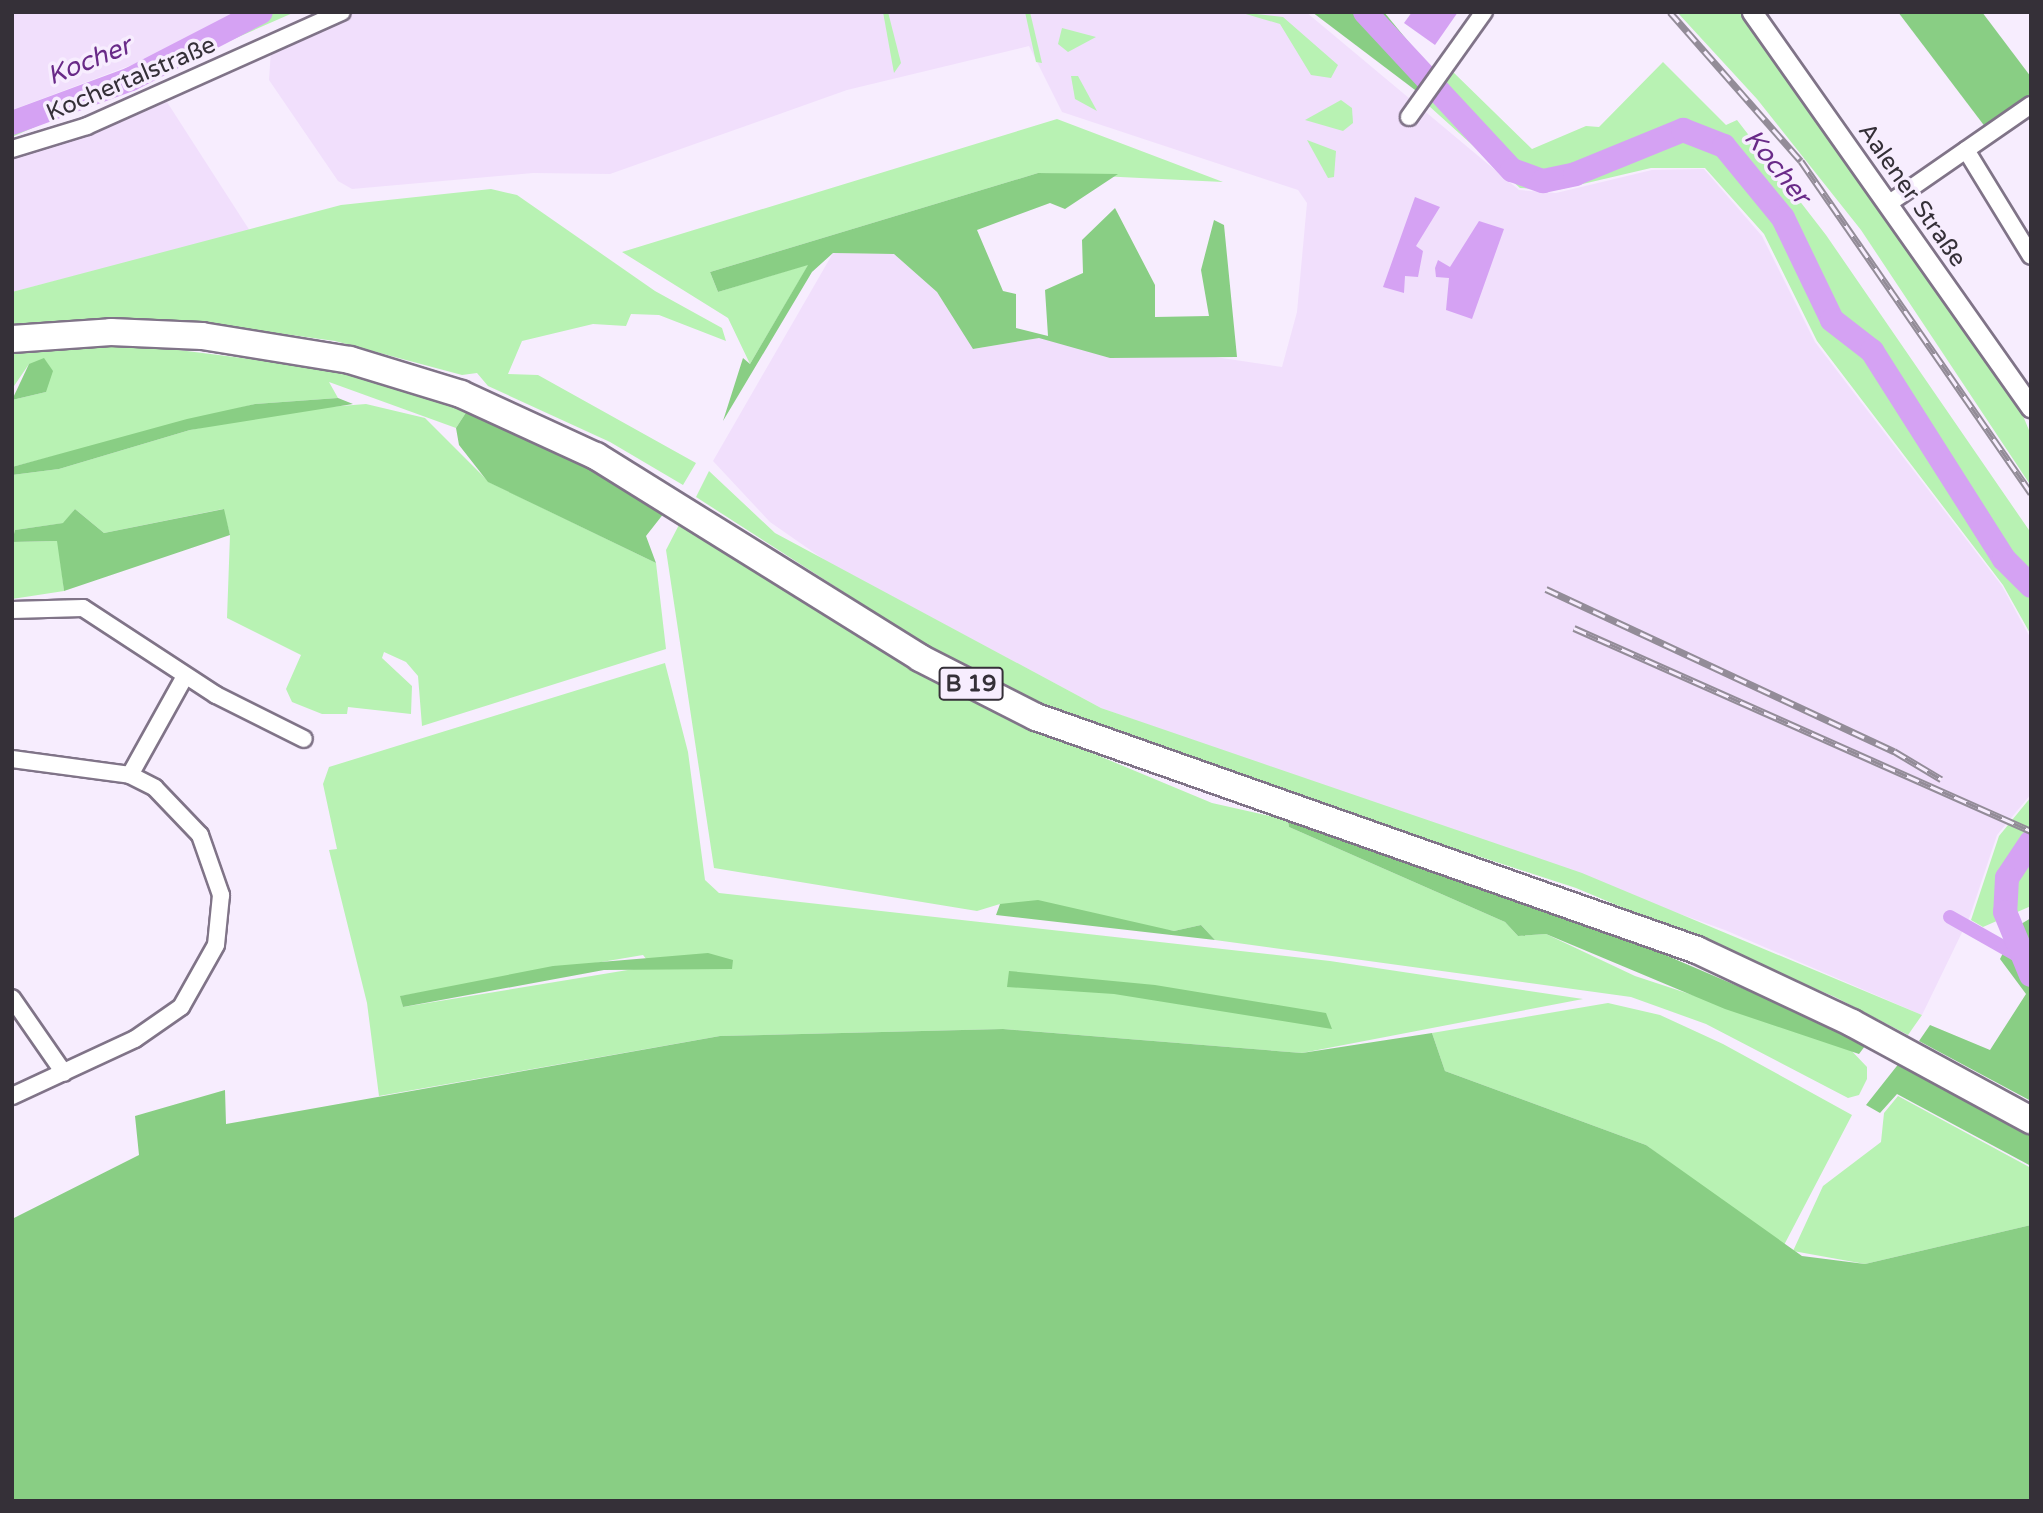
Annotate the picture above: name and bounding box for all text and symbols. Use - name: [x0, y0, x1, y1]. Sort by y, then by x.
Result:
- street label: Kochertalstraße: [42, 30, 220, 128]
- water label: Kocher: [43, 30, 135, 92]
- street label: Aalener Straße: [1852, 118, 1972, 272]
- water label: Kocher: [1737, 123, 1817, 211]
- road number: B 19: [938, 664, 1004, 704]

